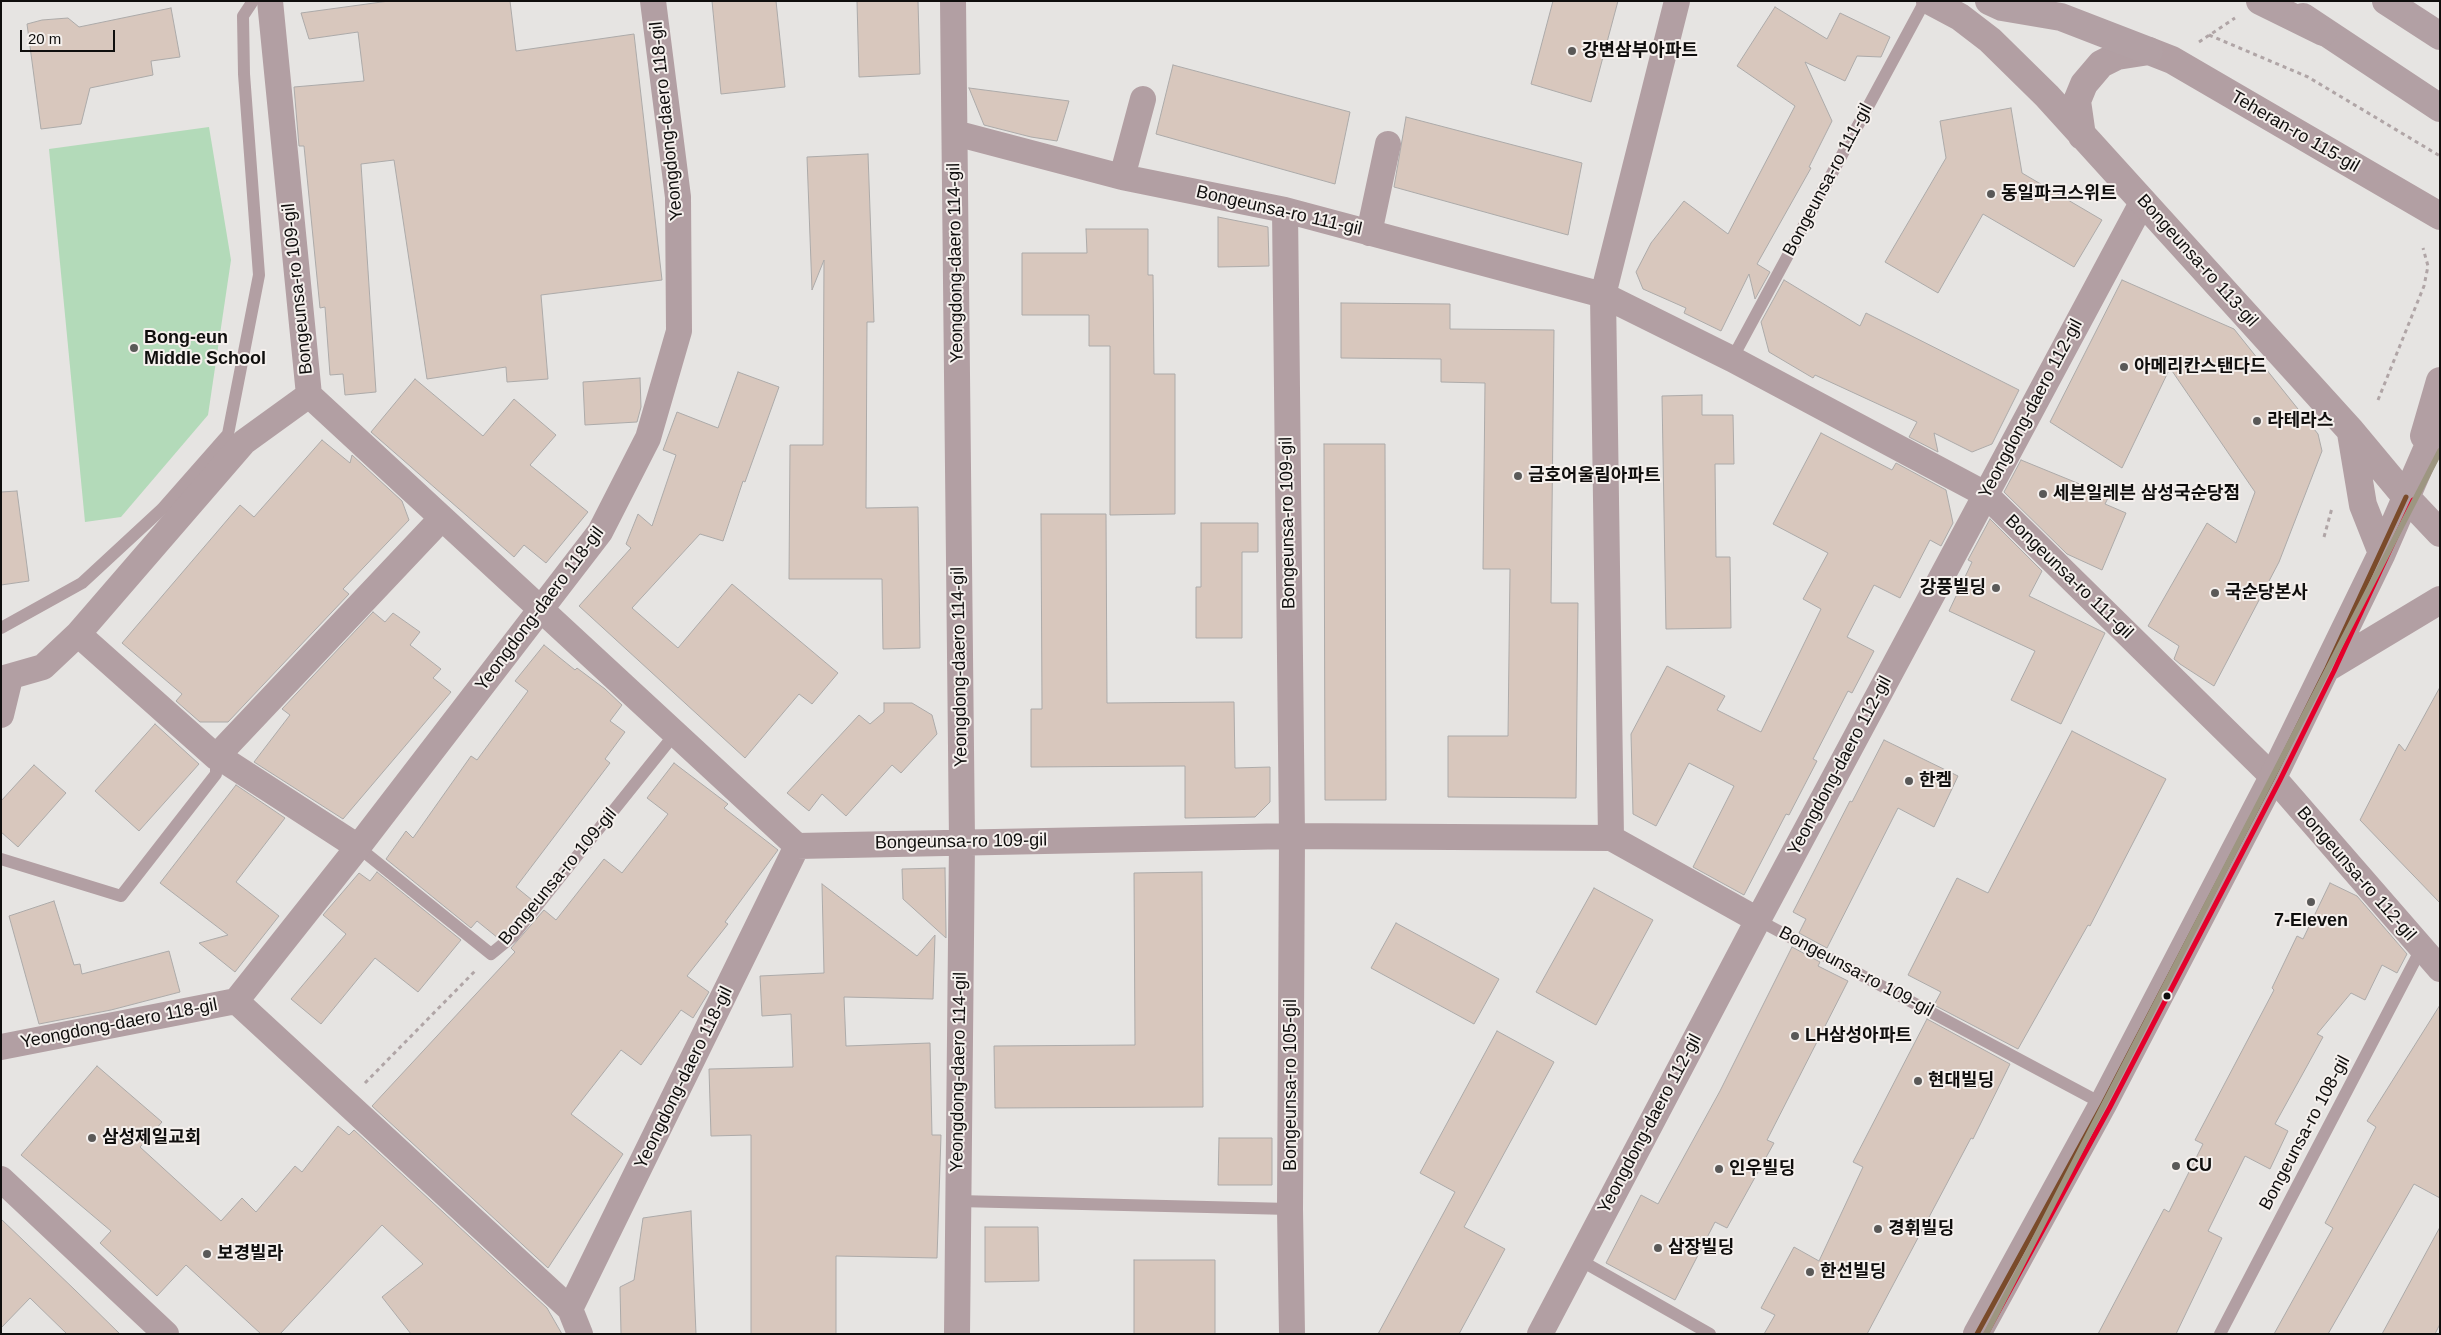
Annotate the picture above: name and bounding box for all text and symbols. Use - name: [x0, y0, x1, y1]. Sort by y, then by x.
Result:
- scale bar: [22, 20, 118, 52]
- street label: Yeongdong-daero 118-gil: [646, 20, 688, 222]
- text: 20 m: [28, 30, 61, 47]
- place label: 강변삼부아파트: [1582, 40, 1698, 62]
- marker: 강변삼부아파트: [1566, 45, 1578, 57]
- street label: Teheran-ro 115-gil: [2227, 86, 2363, 178]
- street label: Bongeunsa-ro 111-gil: [1779, 100, 1877, 260]
- street label: Yeongdong-daero 114-gil: [943, 163, 969, 363]
- street label: Bongeunsa-ro 111-gil: [1194, 181, 1364, 241]
- place label: 동일파크스위트: [2001, 183, 2117, 205]
- marker: 동일파크스위트: [1985, 188, 1997, 200]
- street label: Bongeunsa-ro 113-gil: [2132, 190, 2262, 332]
- street label: Bongeunsa-ro 109-gil: [278, 202, 318, 376]
- street label: Yeongdong-daero 112-gil: [1974, 316, 2088, 502]
- place label: Bong-eun Middle School: [144, 327, 266, 369]
- marker: Bong-eun Middle School: [128, 342, 140, 354]
- place label: 아메리칸스탠다드: [2134, 356, 2266, 378]
- marker: 아메리칸스탠다드: [2118, 361, 2130, 373]
- place label: 라테라스: [2267, 410, 2333, 432]
- marker: 라테라스: [2251, 415, 2263, 427]
- street label: Bongeunsa-ro 109-gil: [1276, 437, 1300, 609]
- place label: 금호어울림아파트: [1528, 465, 1660, 487]
- marker: 금호어울림아파트: [1512, 470, 1524, 482]
- place label: 세븐일레븐 삼성국순당점: [2053, 483, 2240, 505]
- marker: 세븐일레븐 삼성국순당점: [2037, 488, 2049, 500]
- street label: Bongeunsa-ro 111-gil: [2001, 510, 2137, 644]
- street label: Yeongdong-daero 118-gil: [471, 523, 609, 695]
- street label: Yeongdong-daero 114-gil: [947, 567, 973, 767]
- place label: 강풍빌딩: [1920, 577, 1986, 599]
- marker: 강풍빌딩: [1990, 582, 2002, 594]
- place label: 국순당본사: [2225, 582, 2308, 604]
- marker: 국순당본사: [2209, 587, 2221, 599]
- street label: Yeongdong-daero 112-gil: [1783, 673, 1897, 859]
- place label: 한켐: [1919, 770, 1952, 792]
- marker: 한켐: [1903, 775, 1915, 787]
- street label: Bongeunsa-ro 112-gil: [2292, 802, 2420, 946]
- street label: Bongeunsa-ro 109-gil: [494, 804, 622, 950]
- street label: Bongeunsa-ro 109-gil: [875, 830, 1047, 854]
- marker: 7-Eleven: [2305, 896, 2317, 908]
- place label: 7-Eleven: [2274, 910, 2348, 932]
- street label: Bongeunsa-ro 109-gil: [1775, 922, 1937, 1022]
- street label: Yeongdong-daero 114-gil: [946, 972, 972, 1172]
- street label: Yeongdong-daero 118-gil: [630, 983, 738, 1173]
- unlabelled marker: [2162, 991, 2172, 1001]
- street label: Yeongdong-daero 118-gil: [19, 994, 219, 1054]
- street label: Bongeunsa-ro 105-gil: [1280, 999, 1302, 1171]
- place label: LH삼성아파트: [1805, 1025, 1912, 1047]
- marker: LH삼성아파트: [1789, 1030, 1801, 1042]
- street label: Yeongdong-daero 112-gil: [1593, 1031, 1707, 1217]
- street label: Bongeunsa-ro 108-gil: [2255, 1052, 2355, 1214]
- place label: 현대빌딩: [1928, 1070, 1994, 1092]
- marker: 현대빌딩: [1912, 1075, 1924, 1087]
- place label: 삼성제일교회: [102, 1127, 201, 1149]
- marker: 삼성제일교회: [86, 1132, 98, 1144]
- place label: CU: [2186, 1155, 2212, 1177]
- place label: 인우빌딩: [1729, 1158, 1795, 1180]
- marker: CU: [2170, 1160, 2182, 1172]
- marker: 인우빌딩: [1713, 1163, 1725, 1175]
- place label: 경휘빌딩: [1888, 1218, 1954, 1240]
- marker: 경휘빌딩: [1872, 1223, 1884, 1235]
- place label: 삼장빌딩: [1668, 1237, 1734, 1259]
- marker: 삼장빌딩: [1652, 1242, 1664, 1254]
- place label: 보경빌라: [217, 1243, 283, 1265]
- marker: 보경빌라: [201, 1248, 213, 1260]
- place label: 한선빌딩: [1820, 1261, 1886, 1283]
- marker: 한선빌딩: [1804, 1266, 1816, 1278]

